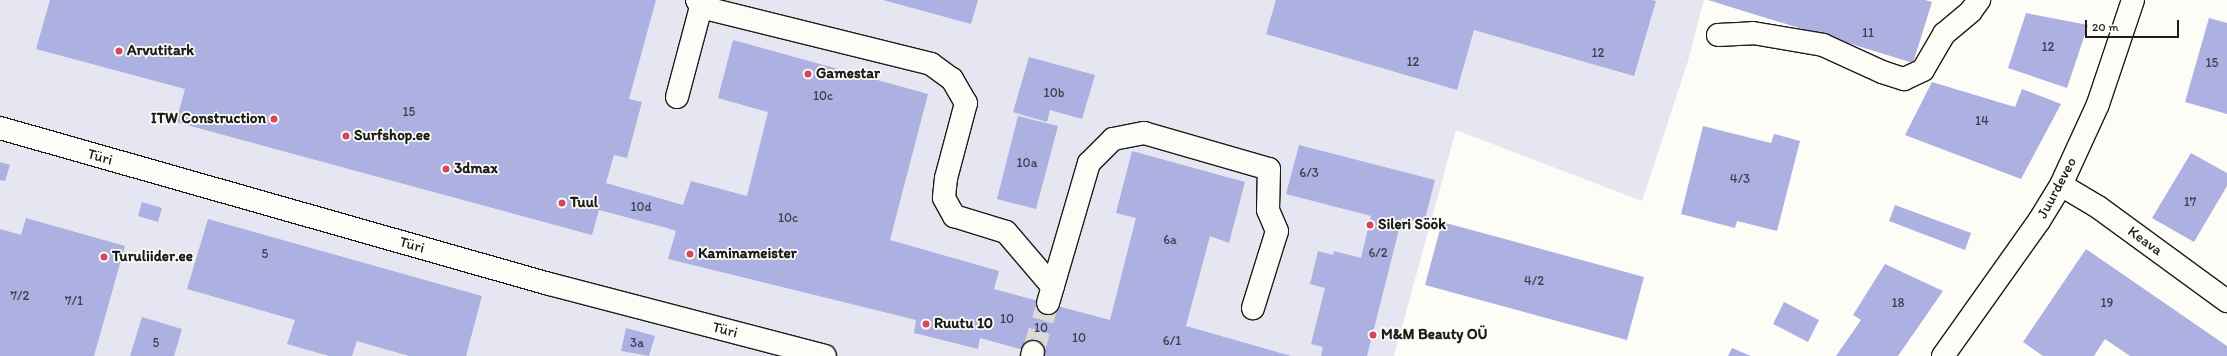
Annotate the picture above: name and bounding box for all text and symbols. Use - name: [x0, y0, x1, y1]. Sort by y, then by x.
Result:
- scale bar: [2087, 12, 2181, 38]
- text: 20 m: [2092, 20, 2119, 34]
- house number: 11: [1862, 25, 1874, 41]
- house number: 12: [2042, 39, 2054, 55]
- place label: Arvutitark: [127, 42, 194, 60]
- house number: 12: [1592, 45, 1604, 61]
- marker: Arvutitark: [114, 46, 124, 56]
- house number: 12: [1407, 54, 1419, 70]
- house number: 15: [2206, 55, 2218, 71]
- place label: Gamestar: [816, 65, 880, 83]
- marker: Gamestar: [803, 69, 813, 79]
- house number: 10b: [1044, 85, 1064, 101]
- house number: 10c: [813, 88, 833, 104]
- house number: 15: [403, 104, 415, 120]
- place label: ITW Construction: [151, 110, 266, 128]
- house number: 14: [1975, 113, 1989, 129]
- marker: ITW Construction: [269, 114, 279, 124]
- place label: Surfshop.ee: [354, 127, 430, 145]
- marker: Surfshop.ee: [341, 131, 351, 141]
- street label: Türi: [85, 145, 115, 169]
- street label: Juurdeveo: [2033, 154, 2081, 222]
- house number: 10a: [1017, 155, 1037, 171]
- place label: 3dmax: [454, 160, 498, 178]
- marker: 3dmax: [441, 164, 451, 174]
- house number: 6/3: [1299, 165, 1319, 181]
- house number: 4/3: [1730, 171, 1750, 187]
- place label: Tuul: [570, 194, 598, 212]
- house number: 17: [2184, 194, 2196, 210]
- marker: Tuul: [557, 198, 567, 208]
- house number: 10d: [630, 199, 652, 215]
- house number: 10c: [778, 210, 798, 226]
- place label: Sileri Söök: [1378, 216, 1446, 234]
- marker: Sileri Söök: [1365, 220, 1375, 230]
- street label: Keava: [2124, 222, 2166, 260]
- house number: 6a: [1163, 232, 1177, 248]
- street label: Türi: [397, 233, 427, 257]
- place label: Kaminameister: [698, 245, 797, 263]
- house number: 6/2: [1368, 245, 1388, 261]
- house number: 5: [262, 246, 268, 262]
- place label: Turuliider.ee: [112, 248, 193, 266]
- marker: Kaminameister: [685, 249, 695, 259]
- marker: Turuliider.ee: [99, 252, 109, 262]
- house number: 4/2: [1524, 273, 1544, 289]
- house number: 7/2: [11, 288, 29, 304]
- house number: 7/1: [65, 293, 83, 309]
- house number: 18: [1891, 295, 1905, 311]
- house number: 19: [2101, 295, 2113, 311]
- house number: 10: [1000, 311, 1014, 327]
- place label: Ruutu 10: [934, 315, 993, 333]
- street label: Türi: [710, 318, 740, 342]
- marker: Ruutu 10: [921, 319, 931, 329]
- house number: 10: [1034, 320, 1048, 336]
- place label: M&M Beauty OÜ: [1381, 326, 1487, 344]
- house number: 10: [1072, 330, 1086, 346]
- marker: M&M Beauty OÜ: [1368, 330, 1378, 340]
- house number: 6/1: [1163, 333, 1181, 349]
- house number: 5: [153, 335, 159, 351]
- house number: 3a: [630, 335, 644, 351]

